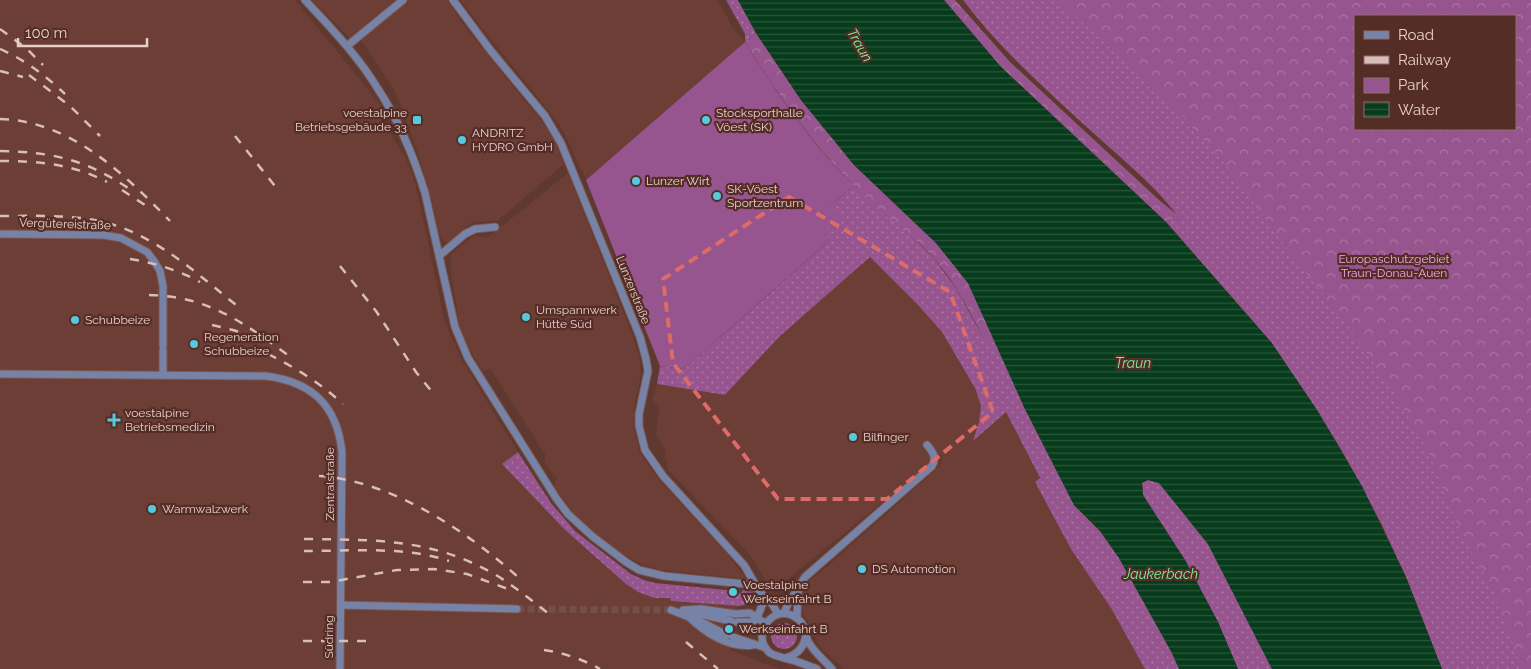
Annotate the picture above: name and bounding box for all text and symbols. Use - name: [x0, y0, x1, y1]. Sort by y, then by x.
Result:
- scale bar: [18, 15, 146, 47]
- legend: [1354, 15, 1516, 130]
- text: 100 m: [25, 24, 67, 42]
- water label: Traun: [844, 25, 876, 65]
- text: Road: [1398, 26, 1434, 44]
- text: Railway: [1398, 51, 1451, 69]
- text: Park: [1398, 76, 1429, 94]
- text: Water: [1398, 101, 1441, 119]
- place label: voestalpine Betriebsgebäude 33: [295, 106, 407, 134]
- place label: Stocksporthalle Vöest (SK): [716, 106, 803, 134]
- marker: voestalpine Betriebsgebäude 33: [411, 114, 423, 126]
- marker: Stocksporthalle Vöest (SK): [700, 114, 712, 126]
- place label: ANDRITZ HYDRO GmbH: [472, 126, 553, 154]
- marker: ANDRITZ HYDRO GmbH: [456, 134, 468, 146]
- place label: Lunzer Wirt: [646, 174, 710, 188]
- marker: Lunzer Wirt: [630, 175, 642, 187]
- place label: SK-Vöest Sportzentrum: [727, 182, 803, 210]
- marker: SK-Vöest Sportzentrum: [711, 190, 723, 202]
- street label: Vergütereistraße: [19, 215, 111, 233]
- park label: Europaschutzgebiet Traun-Donau-Auen: [1338, 252, 1450, 280]
- street label: Lunzerstraße: [613, 254, 653, 326]
- place label: Umspannwerk Hütte Süd: [536, 303, 617, 331]
- marker: Umspannwerk Hütte Süd: [520, 311, 532, 323]
- place label: Schubbeize: [85, 313, 150, 327]
- marker: Schubbeize: [69, 314, 81, 326]
- place label: Regeneration Schubbeize: [204, 330, 279, 358]
- marker: Regeneration Schubbeize: [188, 338, 200, 350]
- water label: Traun: [1115, 355, 1151, 371]
- place label: voestalpine Betriebsmedizin: [125, 406, 215, 434]
- marker: voestalpine Betriebsmedizin: [107, 413, 121, 427]
- place label: Bilfinger: [863, 430, 909, 444]
- marker: Bilfinger: [847, 431, 859, 443]
- street label: Zentralstraße: [323, 447, 337, 521]
- place label: Warmwalzwerk: [162, 502, 249, 516]
- marker: Warmwalzwerk: [146, 503, 158, 515]
- place label: DS Automotion: [872, 562, 956, 576]
- marker: DS Automotion: [856, 563, 868, 575]
- water label: Jaukerbach: [1123, 566, 1198, 582]
- place label: Voestalpine Werkseinfahrt B: [743, 578, 832, 606]
- marker: Voestalpine Werkseinfahrt B: [727, 586, 739, 598]
- street label: Südring: [322, 615, 336, 659]
- place label: Werkseinfahrt B: [739, 622, 828, 636]
- marker: Werkseinfahrt B: [723, 623, 735, 635]

